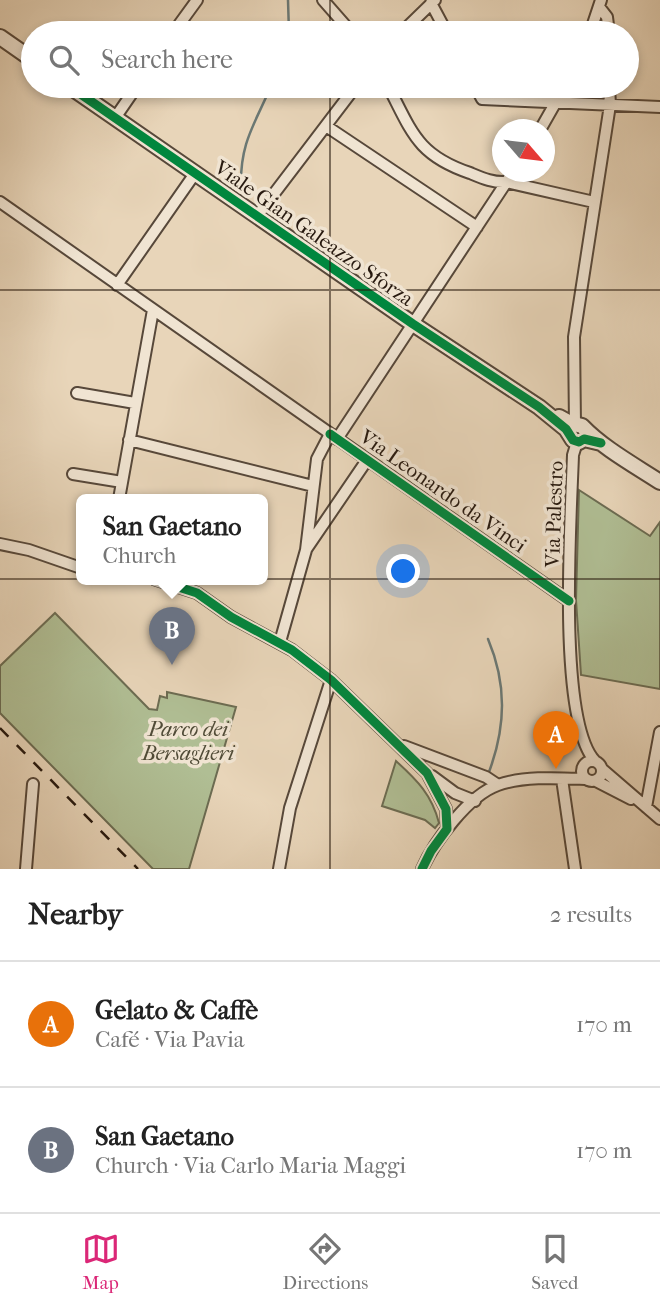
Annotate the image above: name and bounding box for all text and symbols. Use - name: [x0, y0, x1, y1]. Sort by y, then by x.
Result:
- search box: [21, 21, 639, 98]
- icon: search: [45, 41, 83, 79]
- text: Search here: [101, 44, 233, 75]
- north arrow: [492, 119, 555, 182]
- street label: Viale Gian Galeazzo Sforza: [209, 154, 418, 311]
- street label: Via Leonardo da Vinci: [354, 424, 531, 558]
- street label: Via Palestro: [540, 460, 568, 569]
- popup: [76, 494, 268, 585]
- text: San Gaetano: [103, 511, 241, 542]
- text: Church: [103, 542, 176, 569]
- your location: [386, 554, 420, 588]
- pin: B: [149, 607, 195, 665]
- pin: A: [533, 711, 579, 769]
- park label: Parco dei Bersaglieri: [141, 717, 236, 765]
- text: Nearby: [28, 897, 123, 932]
- text: 2 results: [550, 901, 632, 928]
- text: Gelato & Caffè: [95, 995, 258, 1026]
- text: A: [44, 1011, 58, 1038]
- text: 170 m: [576, 1011, 632, 1038]
- text: Café · Via Pavia: [95, 1026, 244, 1053]
- text: San Gaetano: [95, 1121, 234, 1152]
- text: B: [44, 1137, 58, 1164]
- text: 170 m: [576, 1137, 632, 1164]
- text: Church · Via Carlo Maria Maggi: [95, 1152, 406, 1179]
- tab: Map: [82, 1230, 120, 1294]
- tab: Directions: [283, 1230, 368, 1294]
- tab: Saved: [531, 1230, 578, 1294]

